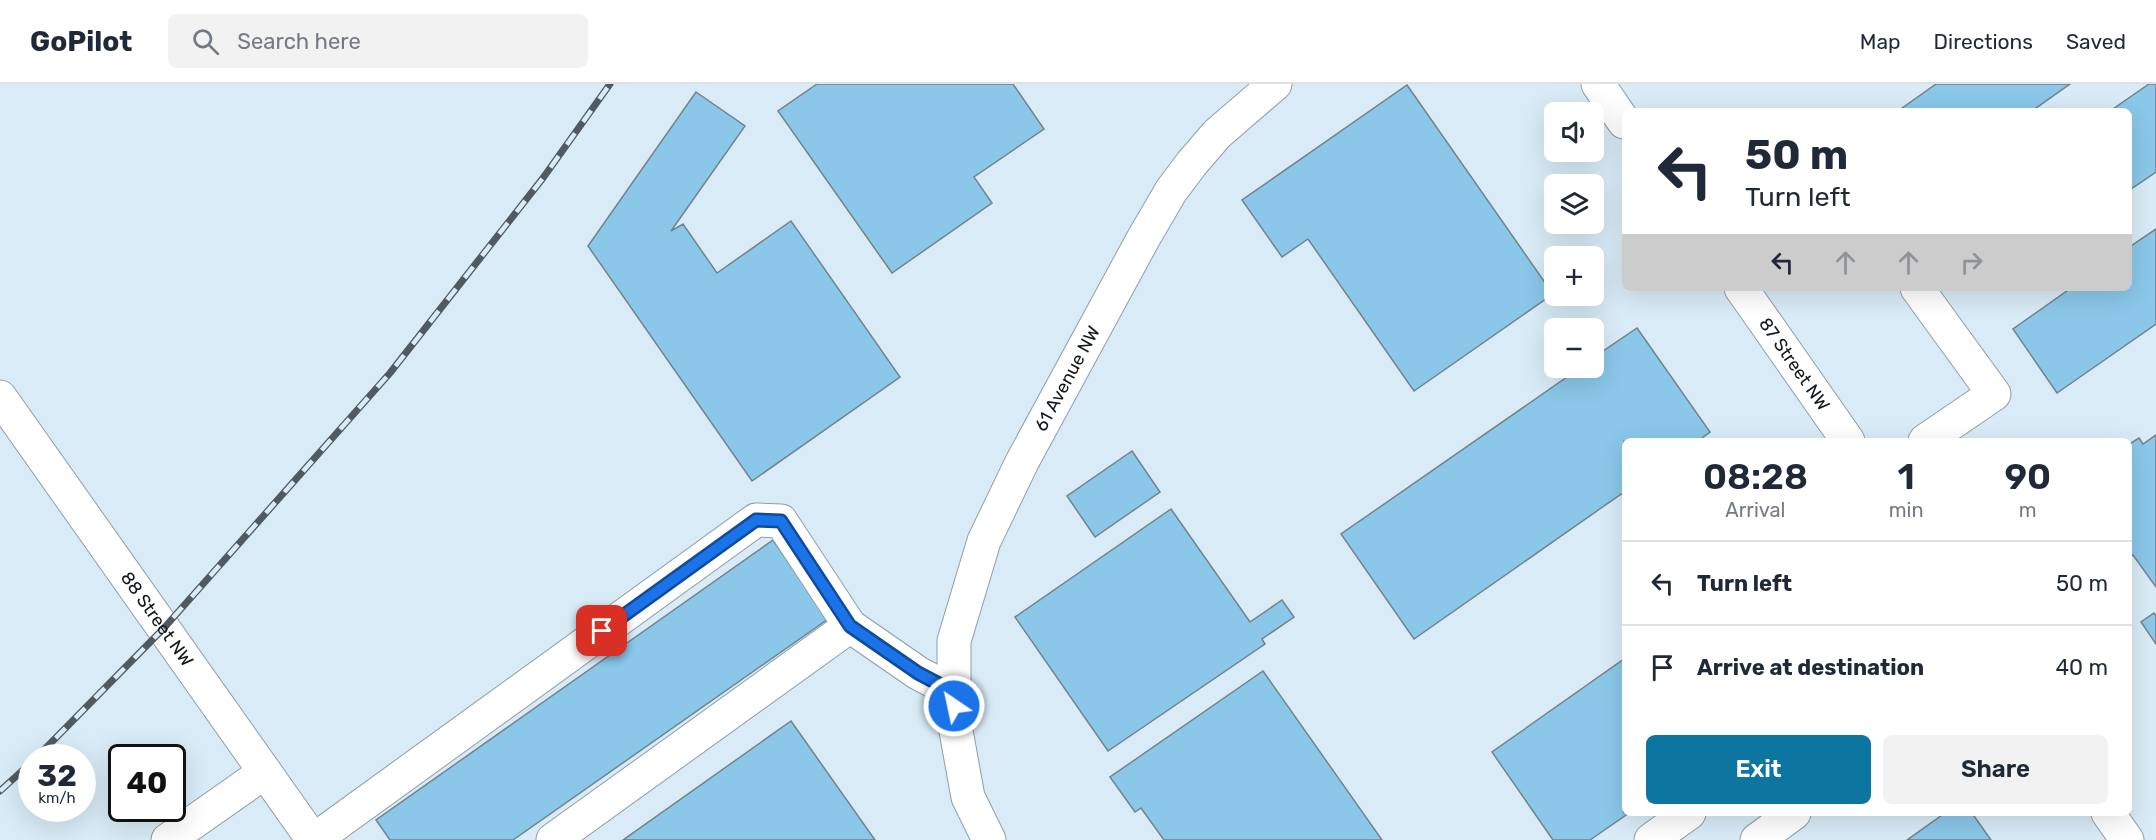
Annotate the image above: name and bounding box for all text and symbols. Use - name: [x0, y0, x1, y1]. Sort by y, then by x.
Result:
- search box: [168, 14, 588, 68]
- text: GoPilot: [30, 25, 132, 58]
- icon: search: [189, 25, 222, 58]
- text: Search here: [237, 28, 361, 55]
- text: Map: [1860, 29, 1901, 54]
- text: Directions: [1934, 29, 2033, 54]
- text: Saved: [2066, 29, 2126, 54]
- map controls: [1544, 102, 1604, 378]
- button: sound: [1544, 102, 1604, 162]
- text: 50 m: [1745, 130, 1848, 180]
- icon: left: [1646, 132, 1724, 210]
- button: layers: [1544, 174, 1604, 234]
- text: Turn left: [1745, 181, 1850, 213]
- button: +: [1544, 246, 1604, 306]
- icon: left: [1766, 246, 1799, 279]
- icon: ahead: [1829, 246, 1862, 279]
- icon: ahead: [1892, 246, 1925, 279]
- icon: right: [1955, 246, 1988, 279]
- street label: 87 Street NW: [1754, 313, 1834, 415]
- button: −: [1544, 318, 1604, 378]
- street label: 61 Avenue NW: [1030, 322, 1105, 435]
- text: 08:28: [1703, 455, 1808, 498]
- text: 1: [1898, 455, 1915, 498]
- text: 90: [2004, 455, 2051, 498]
- text: Arrival: [1725, 498, 1785, 522]
- text: min: [1889, 498, 1924, 522]
- text: m: [2019, 498, 2037, 522]
- icon: left: [1646, 567, 1679, 600]
- street label: 88 Street NW: [116, 568, 198, 671]
- text: Turn left: [1697, 570, 1792, 597]
- text: 50 m: [2056, 570, 2108, 597]
- pin: [576, 605, 627, 656]
- icon: arrive: [585, 614, 618, 647]
- icon: arrive: [1646, 651, 1679, 684]
- text: Arrive at destination: [1697, 654, 1924, 681]
- text: 40 m: [2055, 654, 2108, 681]
- position arrow: [922, 674, 986, 738]
- button: Exit: [1646, 735, 1871, 804]
- button: Share: [1883, 735, 2108, 804]
- speed limit sign: 40: [108, 744, 186, 822]
- text: 32: [37, 758, 77, 794]
- text: km/h: [38, 789, 76, 807]

